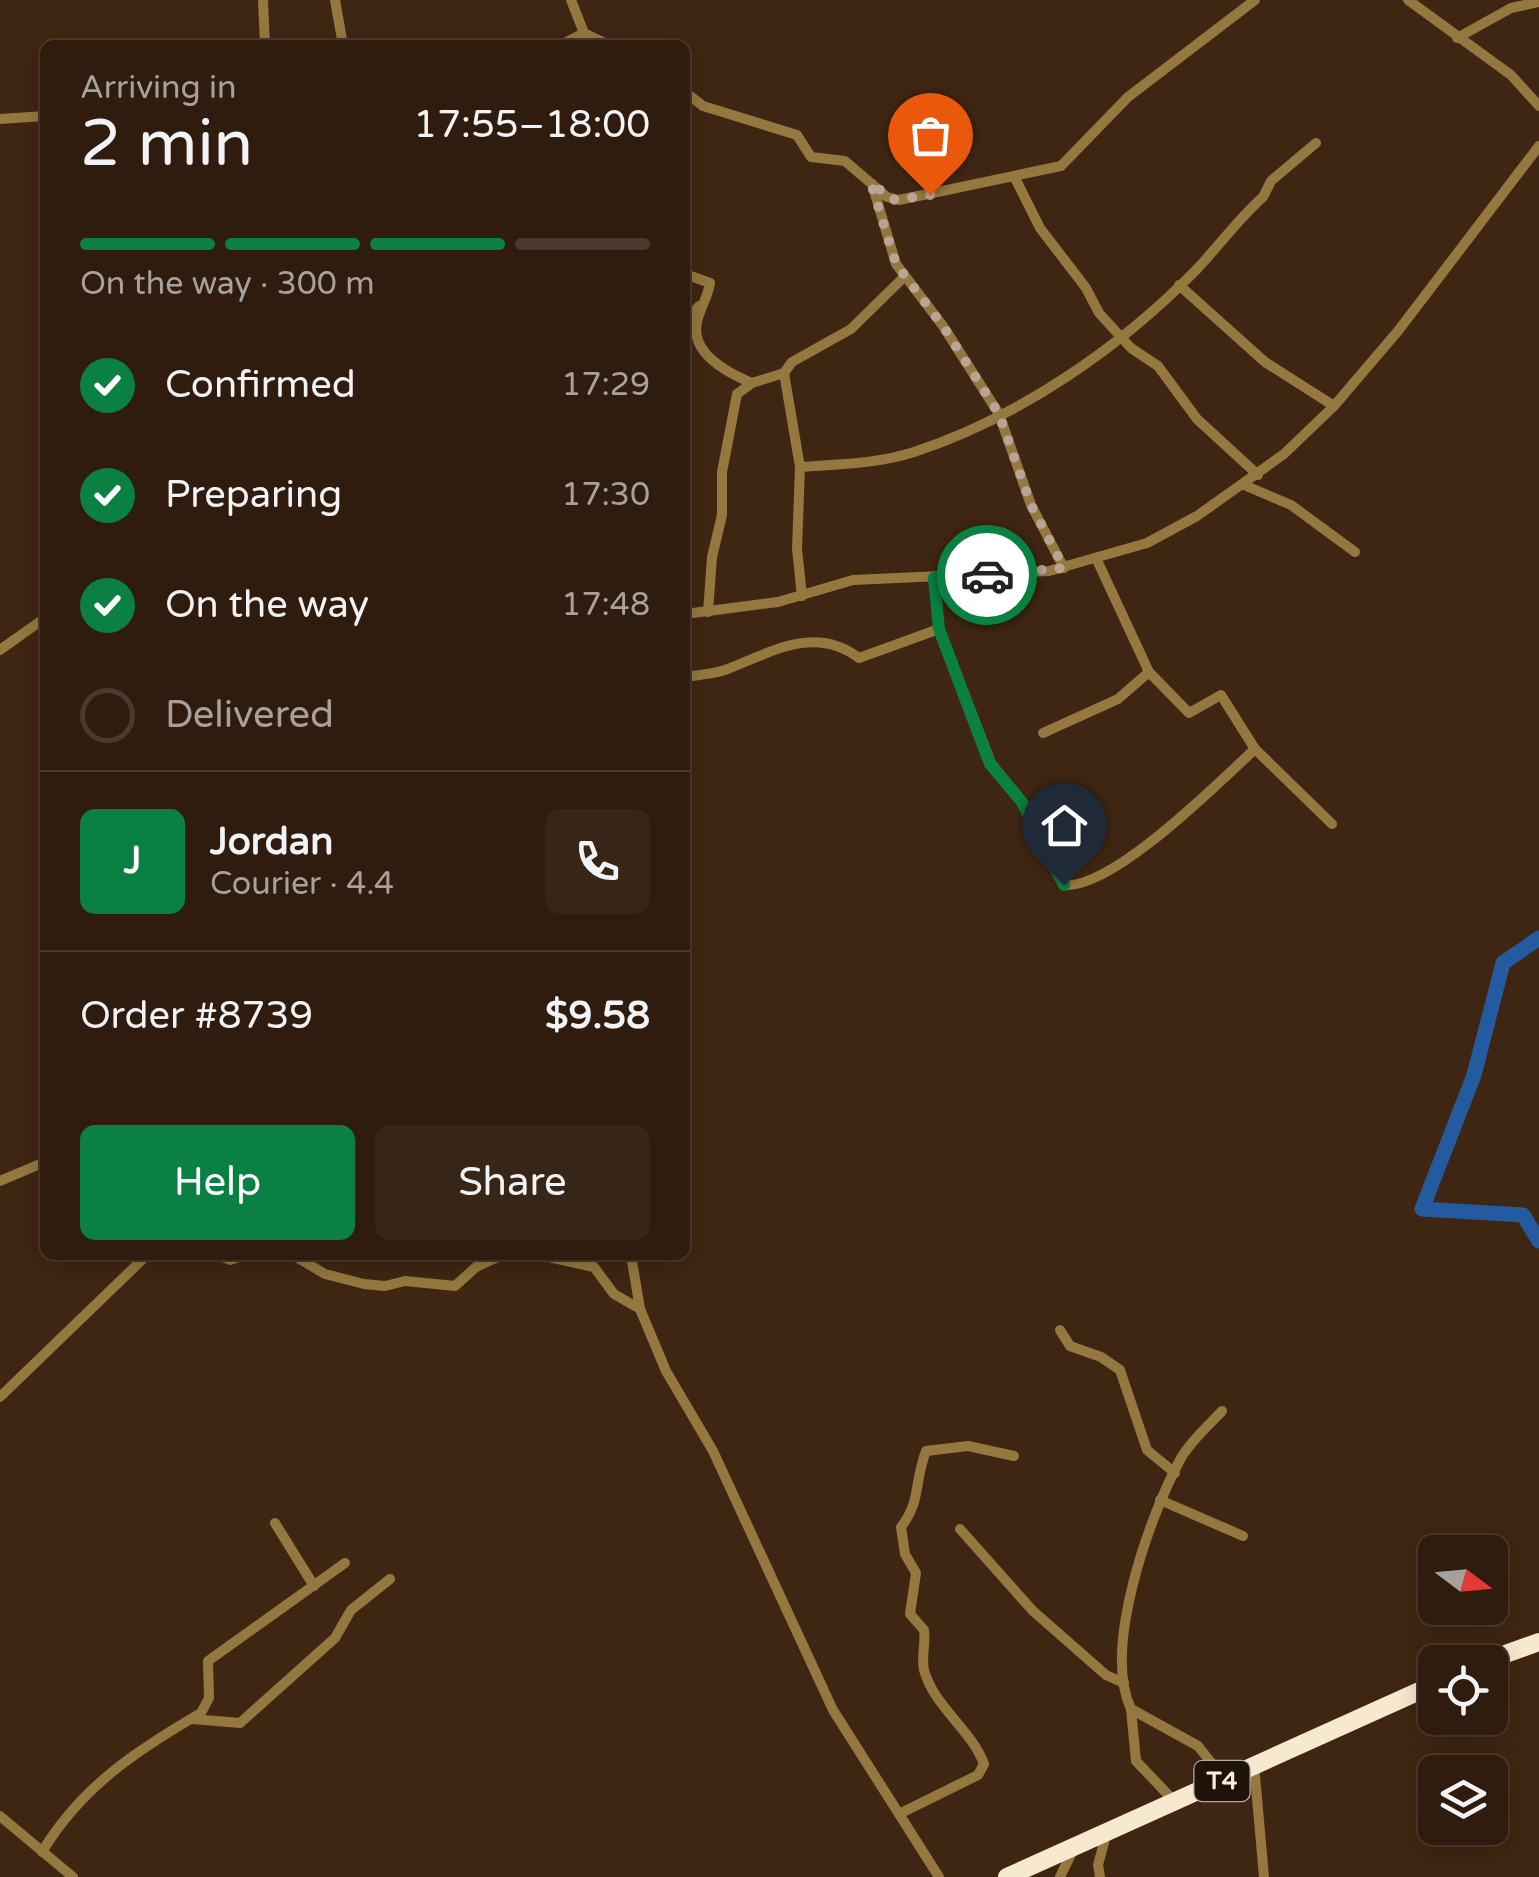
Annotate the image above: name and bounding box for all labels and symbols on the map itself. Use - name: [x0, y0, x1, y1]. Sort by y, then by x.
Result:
- pin: [888, 93, 973, 196]
- courier: [937, 525, 1037, 625]
- pin: [1022, 783, 1107, 886]
- north arrow: [1418, 1535, 1508, 1625]
- road number: T4: [1194, 1761, 1250, 1801]

